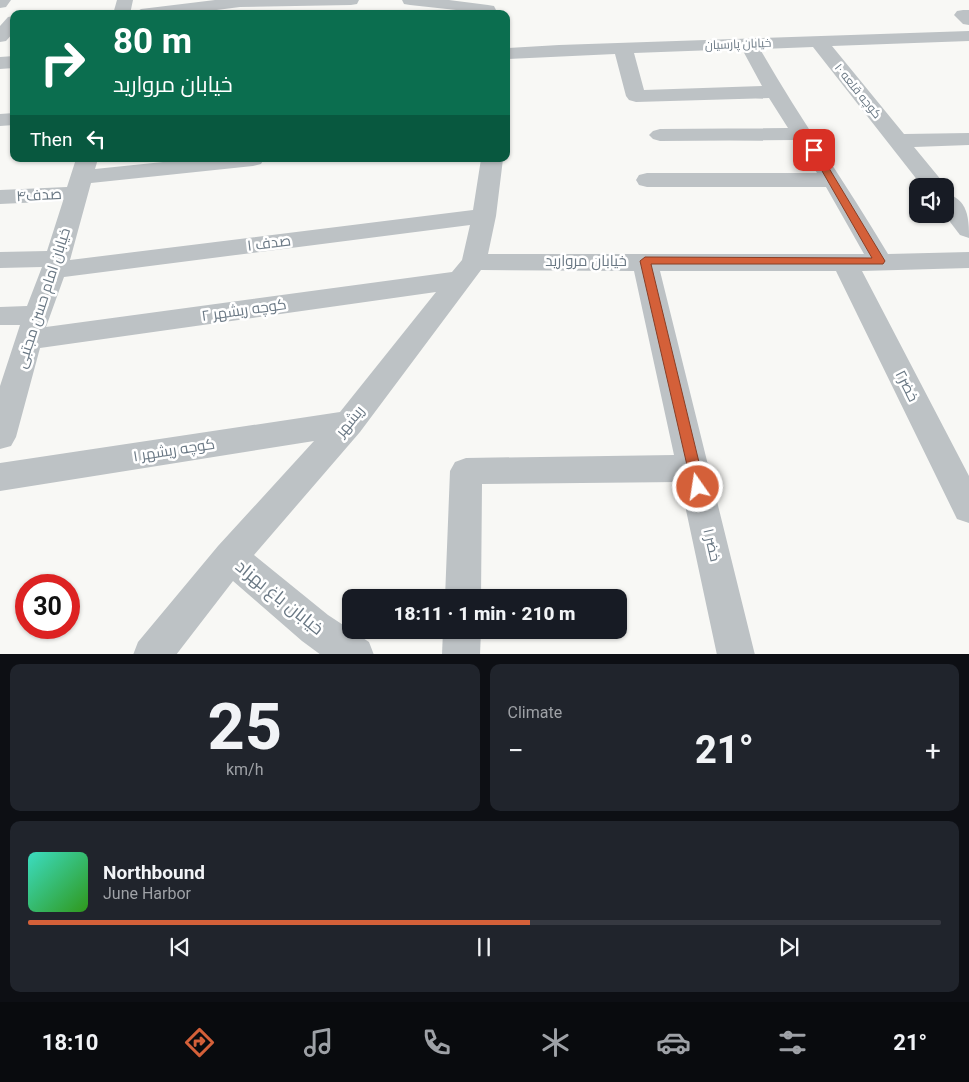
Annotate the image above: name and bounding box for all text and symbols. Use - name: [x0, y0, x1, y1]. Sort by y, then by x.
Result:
- text: 80 m: [113, 21, 192, 62]
- icon: right: [30, 30, 95, 95]
- street label: خیابان پارسیان: [705, 36, 771, 54]
- street label: کوچه قلعه ۱۰: [830, 61, 884, 122]
- text: خیابان مروارید: [113, 72, 233, 97]
- icon: left: [82, 125, 110, 153]
- text: Then: [30, 128, 72, 151]
- pin: [793, 129, 835, 171]
- icon: arrive: [800, 136, 828, 164]
- map controls: [909, 178, 954, 223]
- button: sound: [909, 178, 954, 223]
- street label: صدف۴: [16, 185, 62, 205]
- street label: خیابان امام حسن مجتبی: [12, 226, 75, 371]
- street label: صدف ۱: [246, 231, 292, 255]
- street label: خیابان مروارید: [545, 252, 627, 271]
- street label: کوچه ریشهر ۲: [200, 295, 288, 326]
- street label: خضر۲: [891, 367, 923, 405]
- street label: ریشهر: [331, 402, 369, 442]
- street label: کوچه ریشهر ۱: [132, 435, 216, 466]
- position arrow: [671, 460, 723, 512]
- street label: خضر ۱: [699, 527, 725, 563]
- street label: خیابان باغ بهزاد: [230, 555, 328, 640]
- speed limit sign: 30: [15, 574, 80, 639]
- text: 18:11 · 1 min · 210 m: [393, 602, 576, 625]
- text: 25: [207, 689, 282, 765]
- text: Climate: [508, 703, 562, 722]
- text: 21°: [695, 728, 754, 772]
- text: −: [508, 734, 524, 767]
- text: +: [925, 734, 941, 767]
- text: km/h: [226, 760, 264, 779]
- text: Northbound: [103, 861, 205, 884]
- text: June Harbor: [103, 884, 191, 903]
- icon: previous: [166, 933, 194, 961]
- icon: pause: [470, 933, 498, 961]
- icon: next: [775, 933, 803, 961]
- icon: directions: [182, 1025, 217, 1060]
- icon: music: [301, 1025, 336, 1060]
- icon: phone: [419, 1025, 454, 1060]
- icon: climate: [538, 1025, 573, 1060]
- icon: car: [656, 1025, 691, 1060]
- icon: filters: [775, 1025, 810, 1060]
- text: 18:10: [42, 1030, 98, 1055]
- text: 21°: [893, 1030, 927, 1055]

